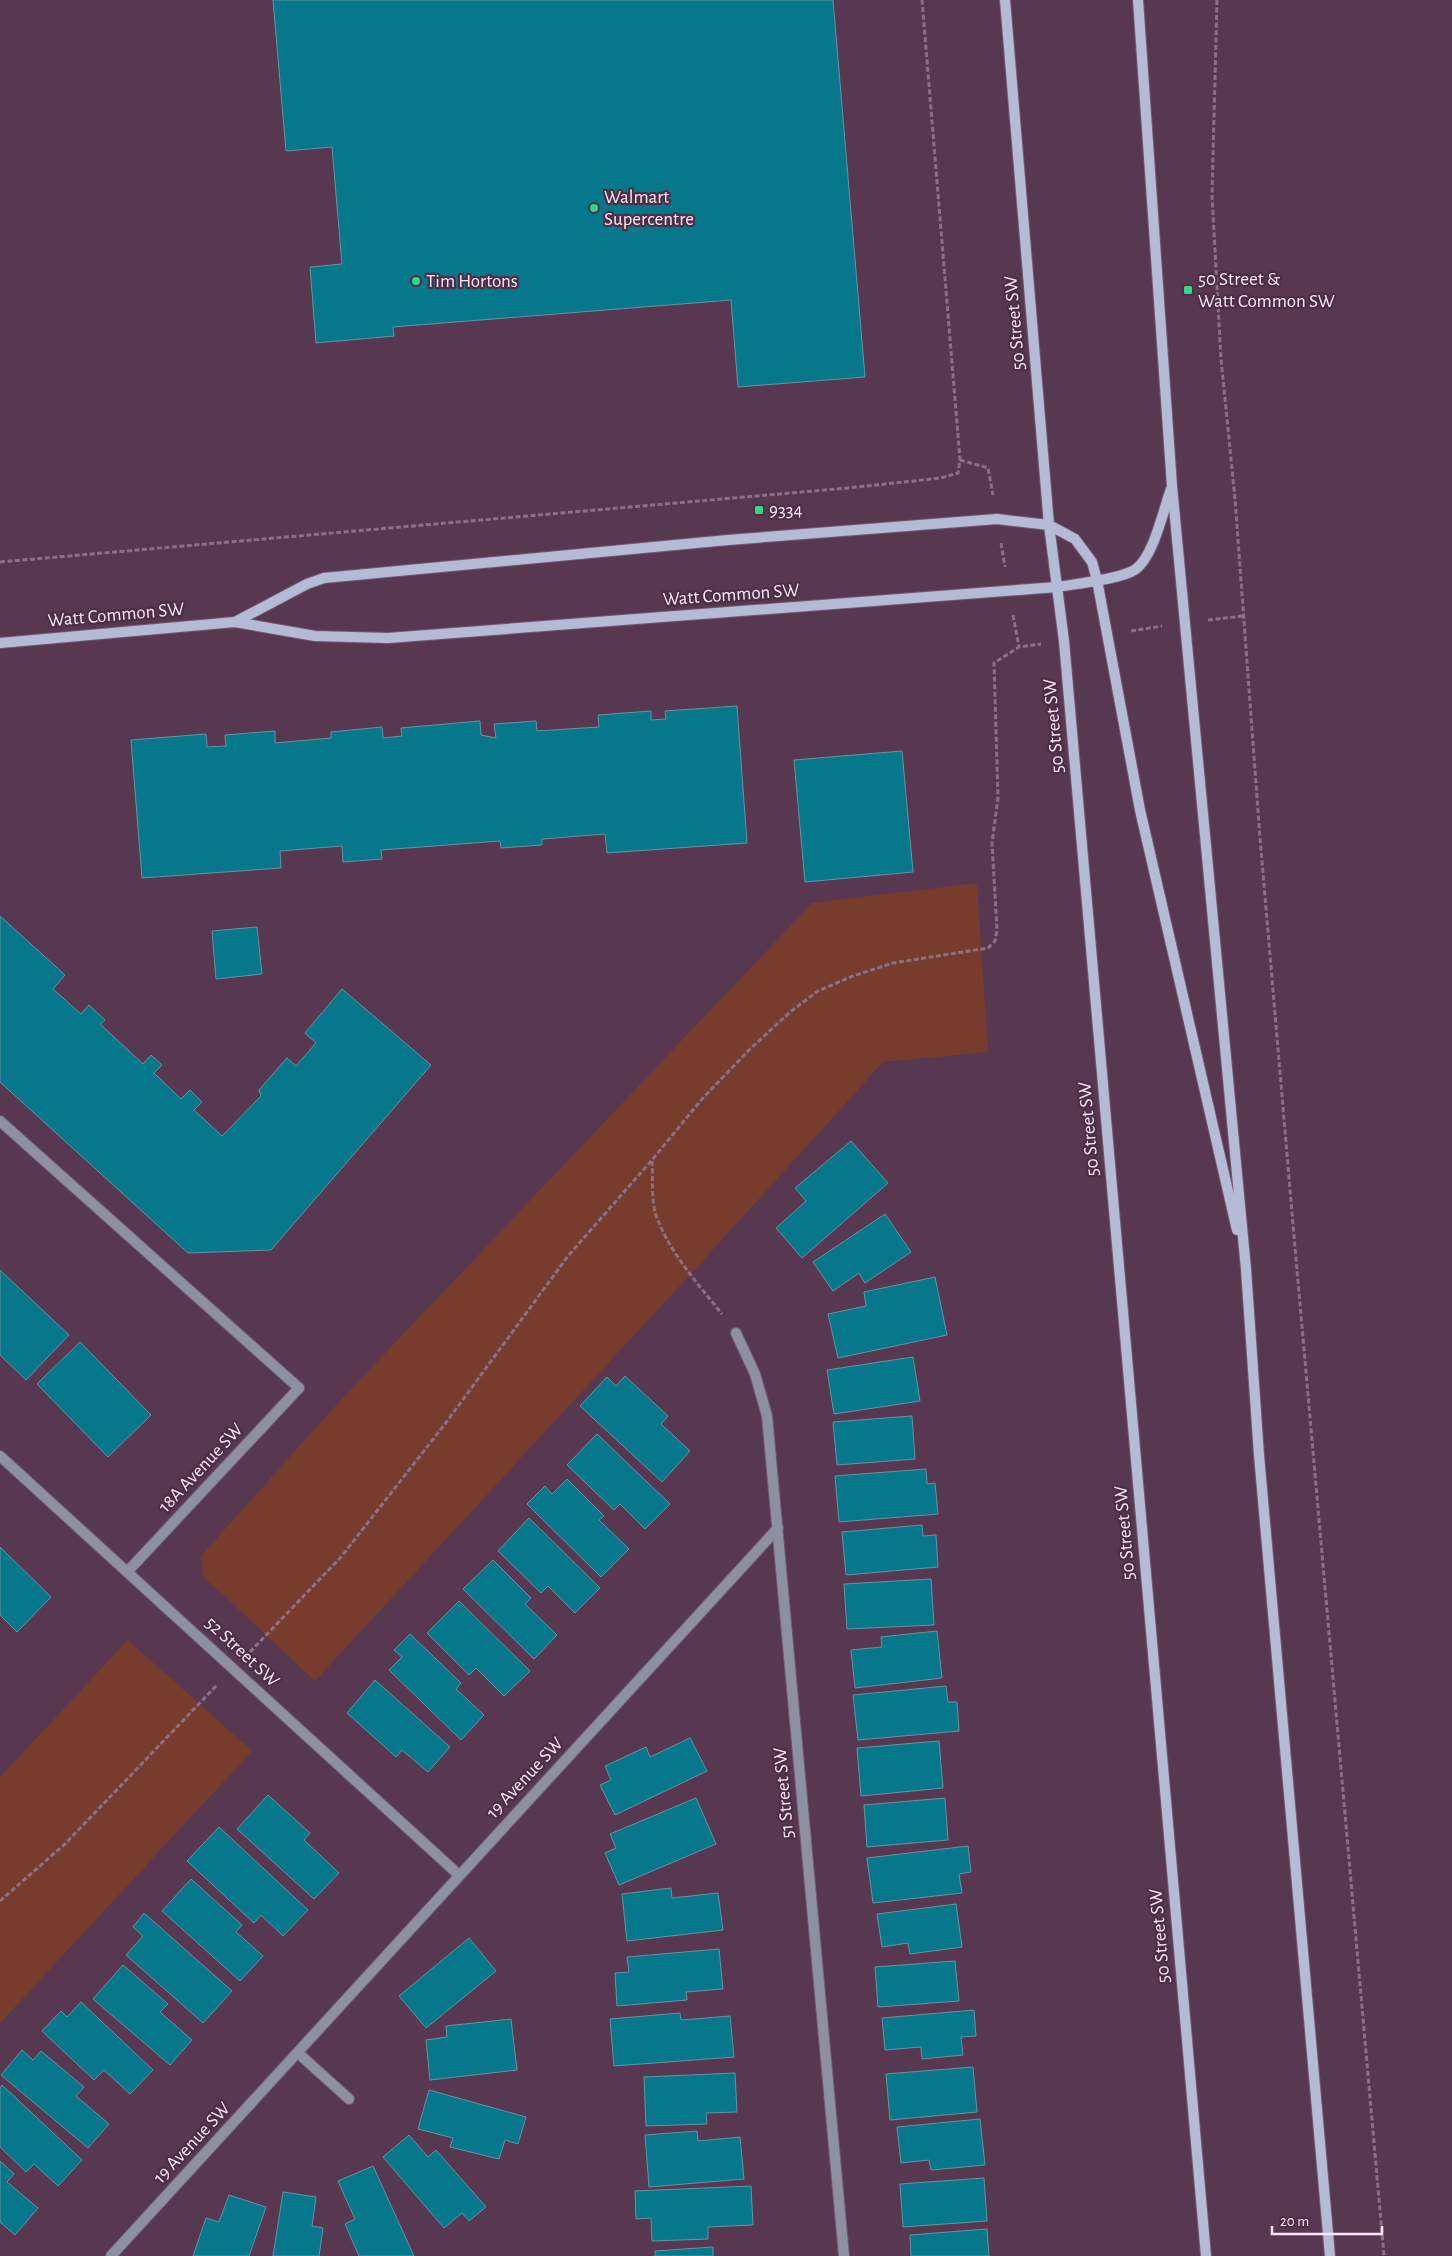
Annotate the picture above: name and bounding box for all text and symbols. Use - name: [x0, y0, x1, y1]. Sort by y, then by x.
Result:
- place label: Walmart Supercentre: [604, 188, 694, 229]
- marker: Walmart Supercentre: [588, 202, 600, 214]
- place label: 50 Street & Watt Common SW: [1198, 270, 1335, 311]
- place label: Tim Hortons: [426, 272, 518, 291]
- marker: Tim Hortons: [410, 275, 422, 287]
- street label: 50 Street SW: [1001, 275, 1029, 371]
- marker: 50 Street & Watt Common SW: [1182, 284, 1194, 296]
- place label: 9334: [769, 501, 803, 520]
- marker: 9334: [753, 504, 765, 516]
- street label: Watt Common SW: [662, 581, 800, 609]
- street label: Watt Common SW: [47, 600, 185, 630]
- street label: 50 Street SW: [1040, 678, 1068, 774]
- street label: 50 Street SW: [1075, 1081, 1103, 1177]
- street label: 18A Avenue SW: [155, 1420, 247, 1516]
- street label: 50 Street SW: [1111, 1485, 1139, 1581]
- street label: 52 Street SW: [201, 1613, 283, 1691]
- street label: 19 Avenue SW: [483, 1734, 567, 1822]
- street label: 51 Street SW: [771, 1747, 797, 1839]
- street label: 50 Street SW: [1146, 1888, 1174, 1984]
- street label: 19 Avenue SW: [150, 2099, 234, 2187]
- scale bar: [1272, 2204, 1382, 2236]
- text: 20 m: [1280, 2214, 1309, 2229]

